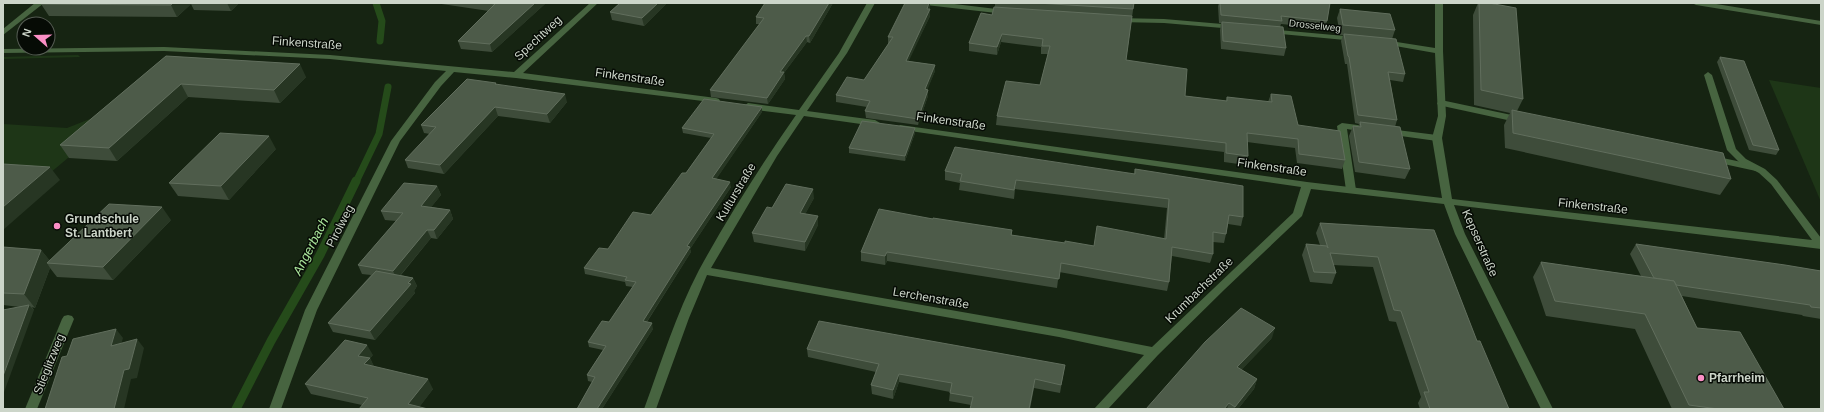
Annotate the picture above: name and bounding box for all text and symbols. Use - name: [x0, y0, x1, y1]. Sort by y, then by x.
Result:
- street label: Spechtweg: [512, 13, 564, 63]
- north arrow: [16, 16, 56, 56]
- street label: Drosselweg: [1288, 17, 1342, 34]
- text: N: [20, 27, 34, 38]
- street label: Finkenstraße: [272, 34, 343, 52]
- street label: Finkenstraße: [594, 65, 666, 89]
- street label: Finkenstraße: [915, 109, 987, 133]
- street label: Finkenstraße: [1236, 155, 1308, 179]
- street label: Kulturstraße: [713, 160, 759, 224]
- street label: Finkenstraße: [1557, 195, 1629, 217]
- street label: Pirolweg: [323, 202, 357, 250]
- street label: Kepserstraße: [1459, 207, 1501, 279]
- place label: Grundschule St. Lantbert: [65, 212, 139, 240]
- water label: Angerbach: [289, 215, 331, 279]
- marker: Grundschule St. Lantbert: [52, 221, 62, 231]
- street label: Krumbachstraße: [1162, 254, 1236, 326]
- street label: Lerchenstraße: [892, 284, 971, 312]
- street label: Stieglitzweg: [31, 332, 67, 396]
- place label: Pfarrheim: [1709, 371, 1765, 385]
- marker: Pfarrheim: [1696, 373, 1706, 383]

